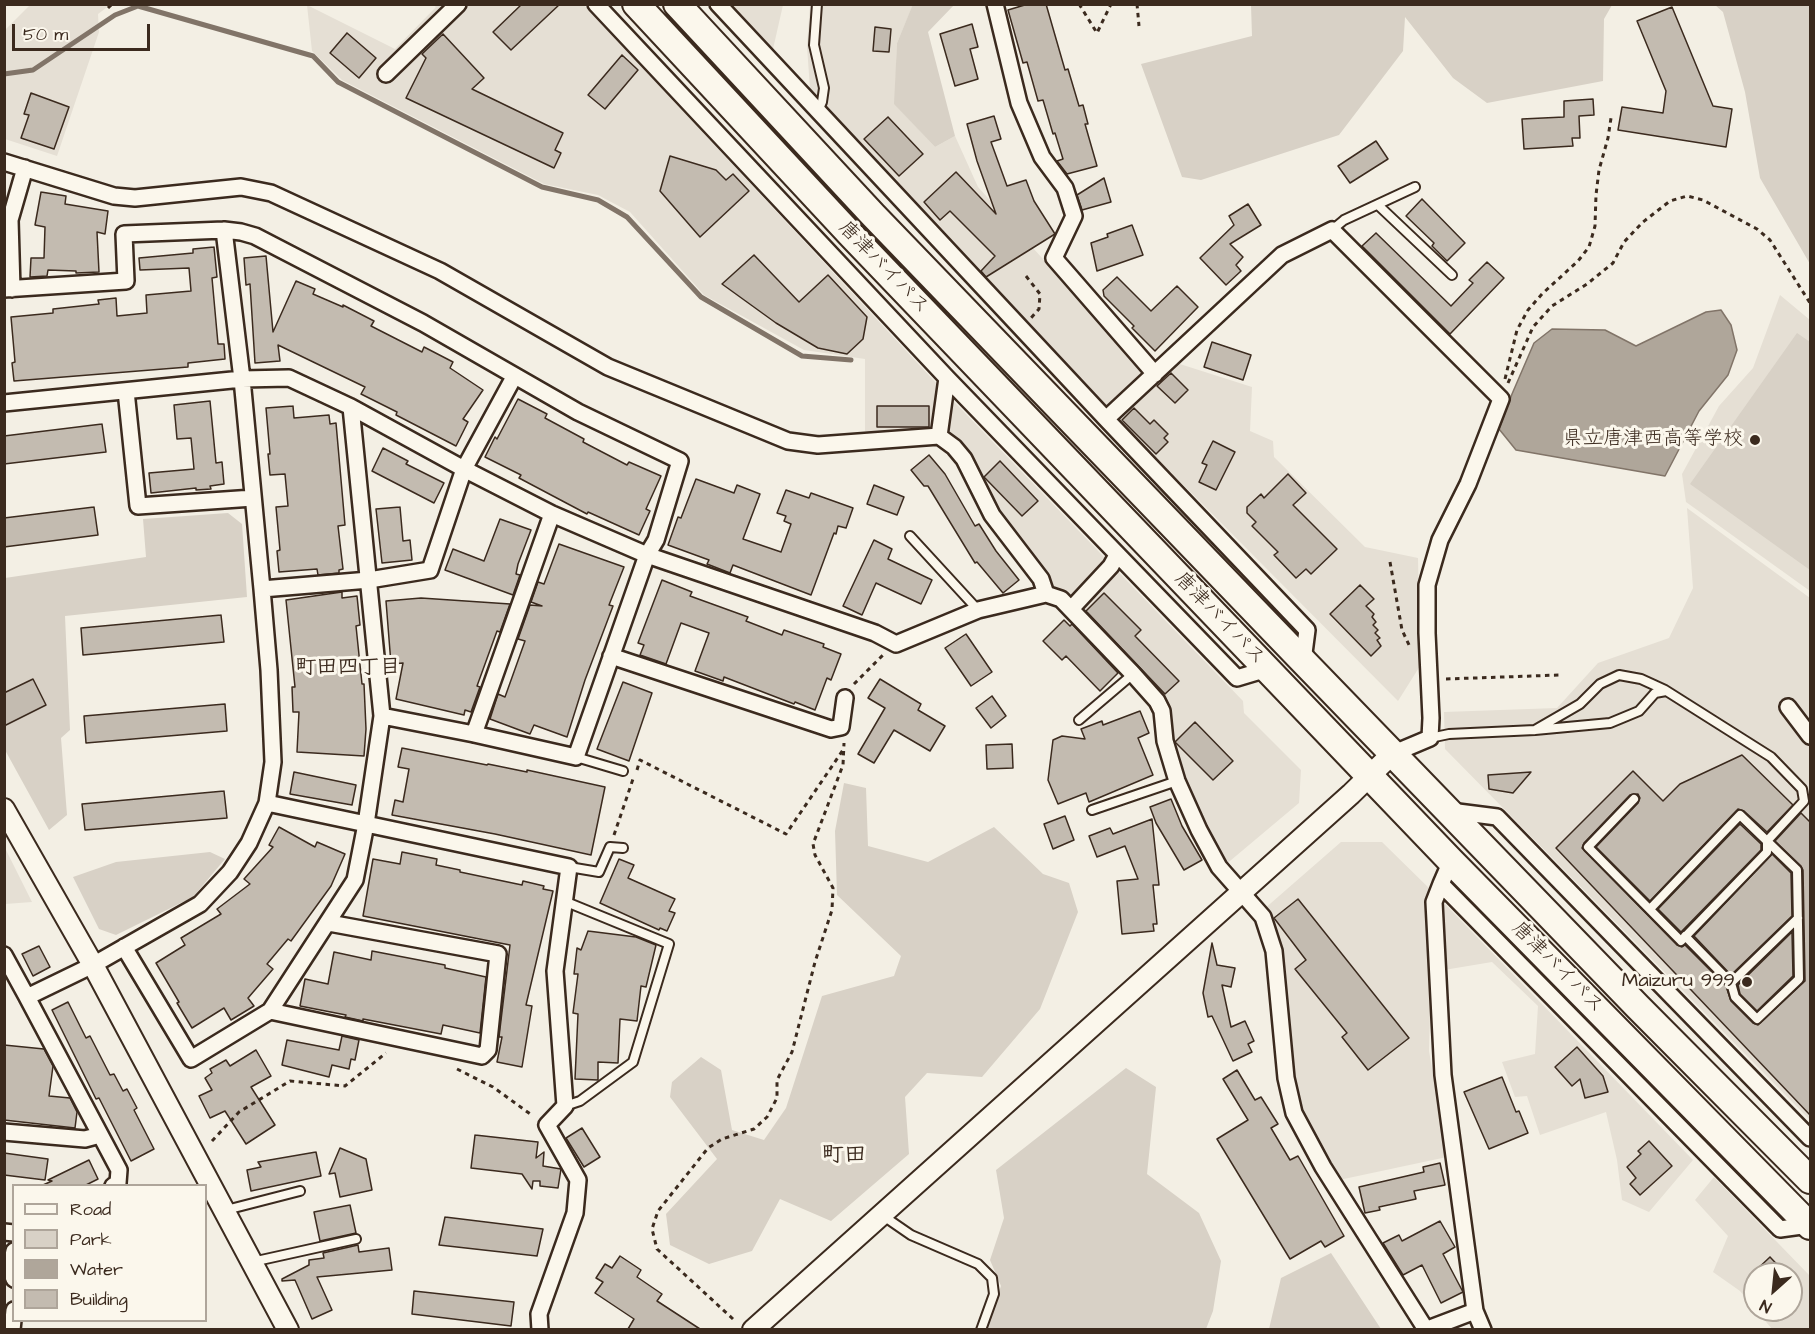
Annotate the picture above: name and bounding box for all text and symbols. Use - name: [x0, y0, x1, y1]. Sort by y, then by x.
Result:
- scale bar: [15, 12, 153, 50]
- text: 50 m: [23, 22, 68, 47]
- street label: 唐津バイパス: [833, 217, 933, 319]
- place label: 県立唐津西高等学校: [1563, 428, 1743, 452]
- marker: 県立唐津西高等学校: [1748, 433, 1762, 447]
- street label: 唐津バイパス: [1169, 568, 1269, 670]
- district label: 町田四丁目: [296, 656, 400, 682]
- street label: 唐津バイパス: [1506, 917, 1608, 1019]
- place label: Maizuru 999: [1622, 970, 1735, 994]
- marker: Maizuru 999: [1740, 975, 1754, 989]
- district label: 町田: [822, 1143, 866, 1169]
- legend: [12, 1184, 207, 1322]
- text: Road: [70, 1197, 111, 1222]
- text: Park: [70, 1227, 112, 1252]
- text: Water: [70, 1257, 123, 1282]
- north arrow: [1743, 1262, 1803, 1322]
- text: Building: [70, 1287, 128, 1312]
- text: N: [1756, 1294, 1775, 1318]

